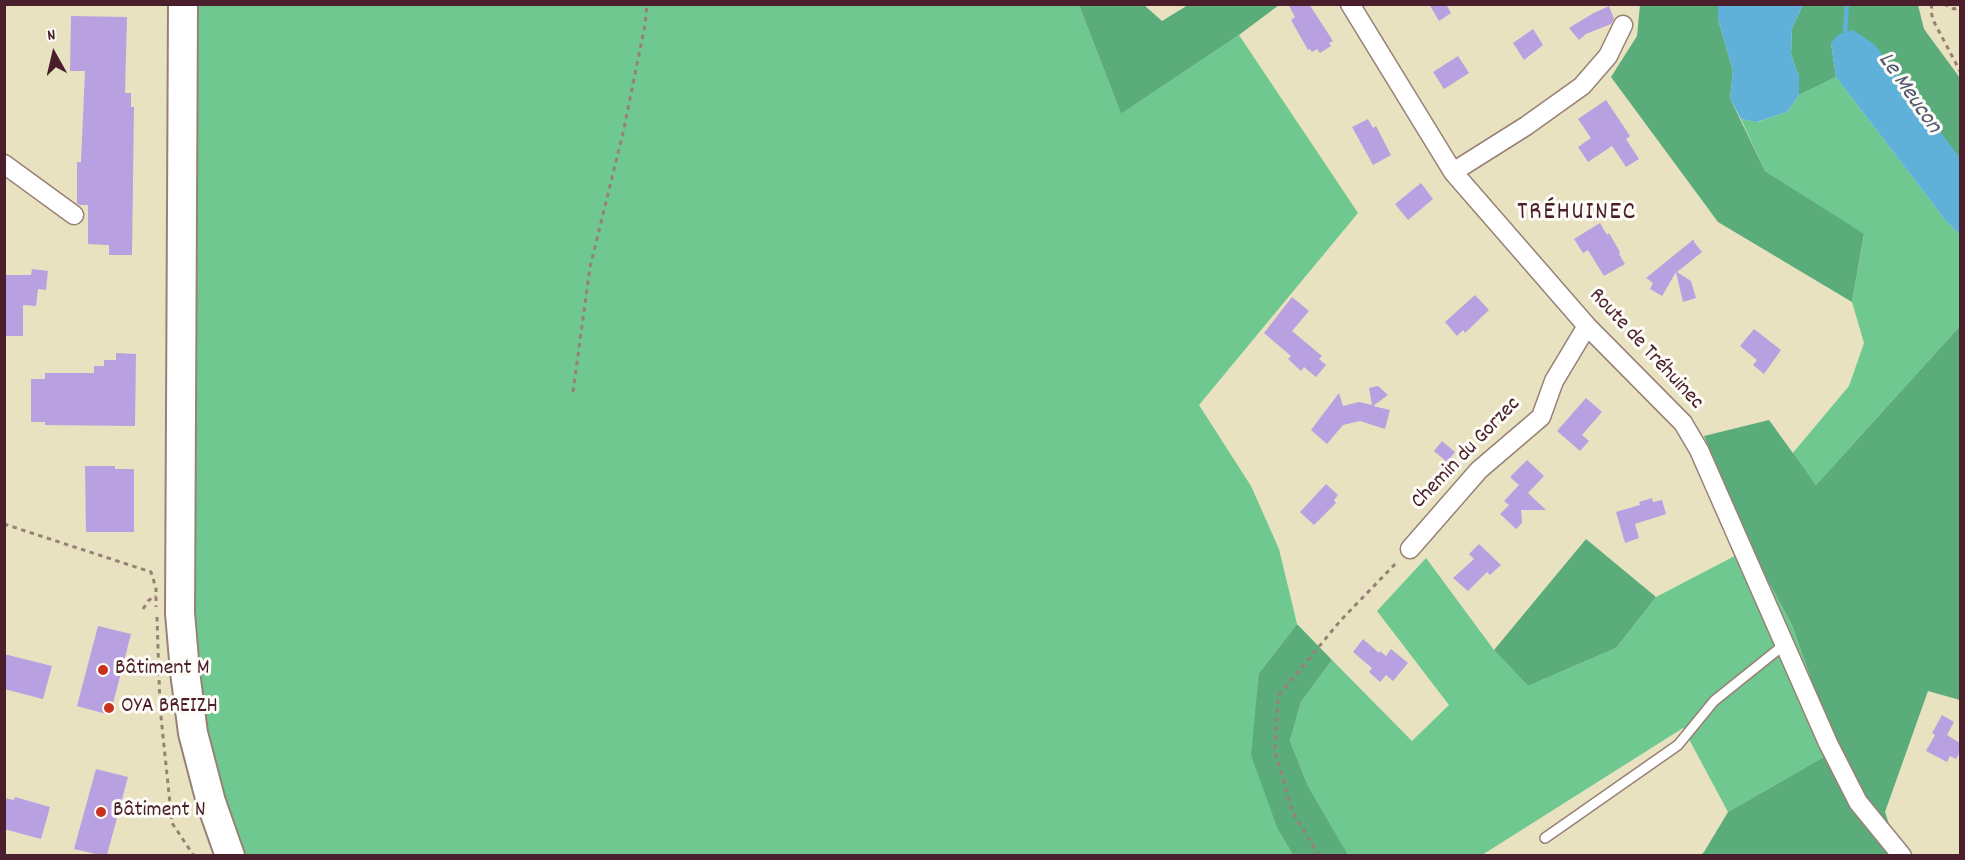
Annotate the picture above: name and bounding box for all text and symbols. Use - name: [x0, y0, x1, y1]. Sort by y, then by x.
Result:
- north arrow: [24, 24, 84, 84]
- text: N: [46, 24, 57, 48]
- water label: Le Meucon: [1870, 48, 1946, 140]
- district label: TRÉHUINEC: [1517, 198, 1637, 230]
- street label: Route de Tréhuinec: [1582, 284, 1708, 416]
- street label: Chemin du Gorzec: [1407, 392, 1527, 516]
- place label: Bâtiment M: [115, 657, 210, 683]
- marker: Bâtiment M: [96, 663, 110, 677]
- place label: OYA BREIZH: [121, 695, 218, 721]
- marker: OYA BREIZH: [102, 701, 116, 715]
- place label: Bâtiment N: [113, 799, 206, 825]
- marker: Bâtiment N: [94, 805, 108, 819]

